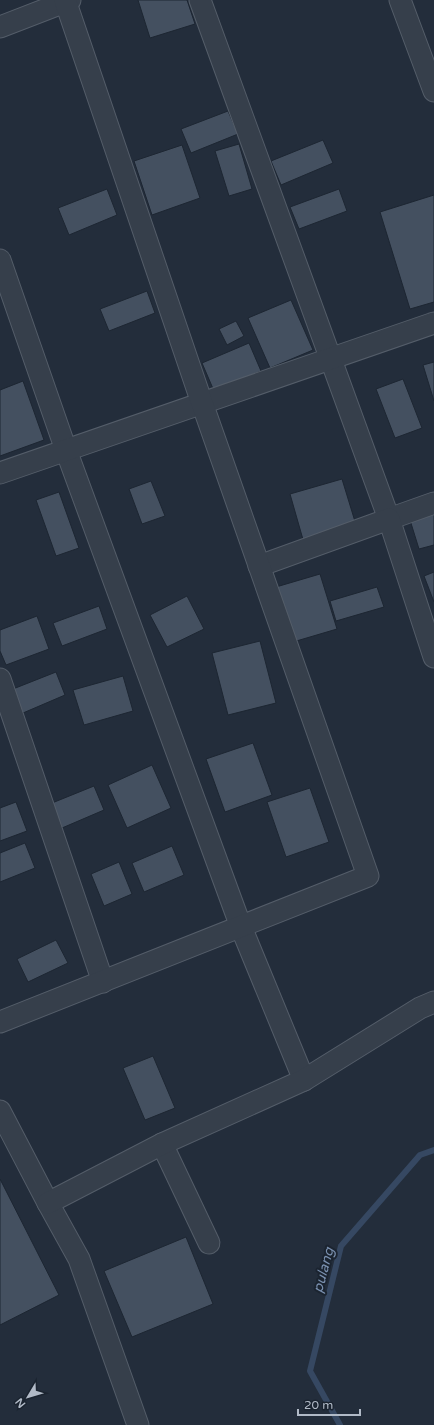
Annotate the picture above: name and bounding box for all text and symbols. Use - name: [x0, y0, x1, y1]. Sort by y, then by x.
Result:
- water label: pulang: [309, 1245, 338, 1295]
- north arrow: [8, 1377, 48, 1417]
- scale bar: [298, 1391, 360, 1417]
- text: N: [13, 1395, 28, 1410]
- text: 20 m: [304, 1398, 333, 1412]

